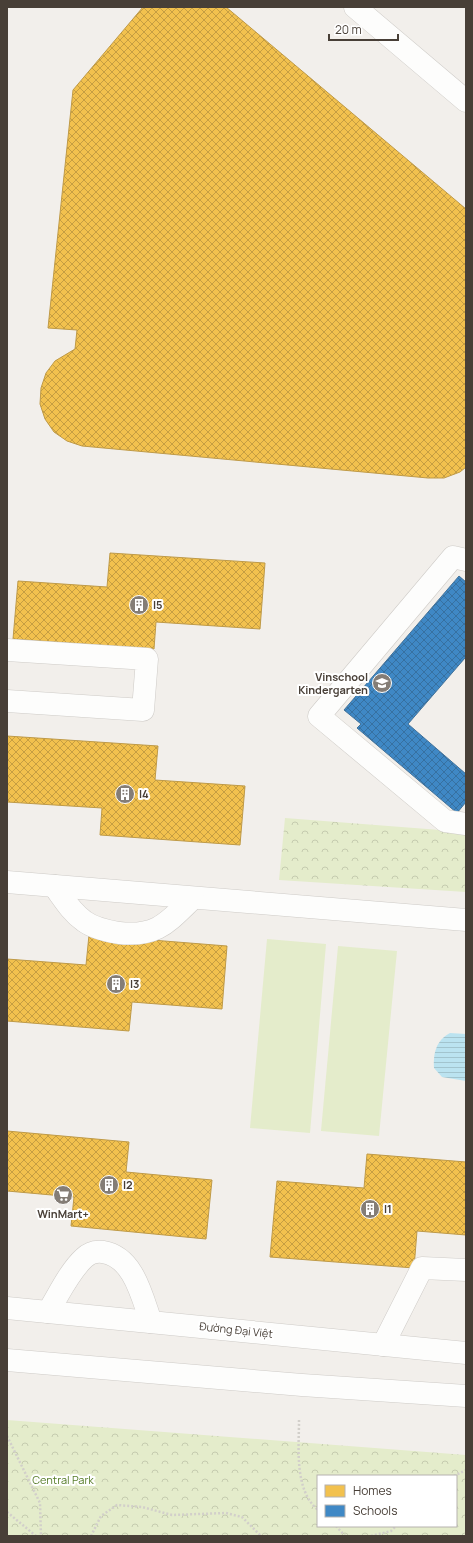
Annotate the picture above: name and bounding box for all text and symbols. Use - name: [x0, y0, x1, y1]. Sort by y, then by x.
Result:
- scale bar: [329, 16, 398, 42]
- text: 20 m: [335, 21, 362, 38]
- building icon: I5: [128, 594, 150, 616]
- place label: I5: [153, 597, 163, 612]
- place label: Vinschool Kindergarten: [298, 669, 368, 697]
- school or university icon: Vinschool Kindergarten: [371, 672, 393, 694]
- building icon: I4: [114, 783, 136, 805]
- place label: I4: [139, 786, 149, 801]
- building icon: I3: [105, 973, 127, 995]
- place label: I3: [130, 976, 139, 991]
- building icon: I2: [98, 1174, 120, 1196]
- place label: I2: [123, 1177, 133, 1192]
- supermarket icon: WinMart+: [52, 1184, 74, 1206]
- building icon: I1: [359, 1198, 381, 1220]
- place label: I1: [384, 1201, 392, 1216]
- place label: WinMart+: [37, 1206, 89, 1221]
- street label: Đường Đại Việt: [199, 1318, 274, 1341]
- park label: Central Park: [32, 1472, 94, 1487]
- legend: [317, 1475, 457, 1527]
- text: Homes: [353, 1482, 392, 1499]
- text: Schools: [353, 1502, 397, 1519]

